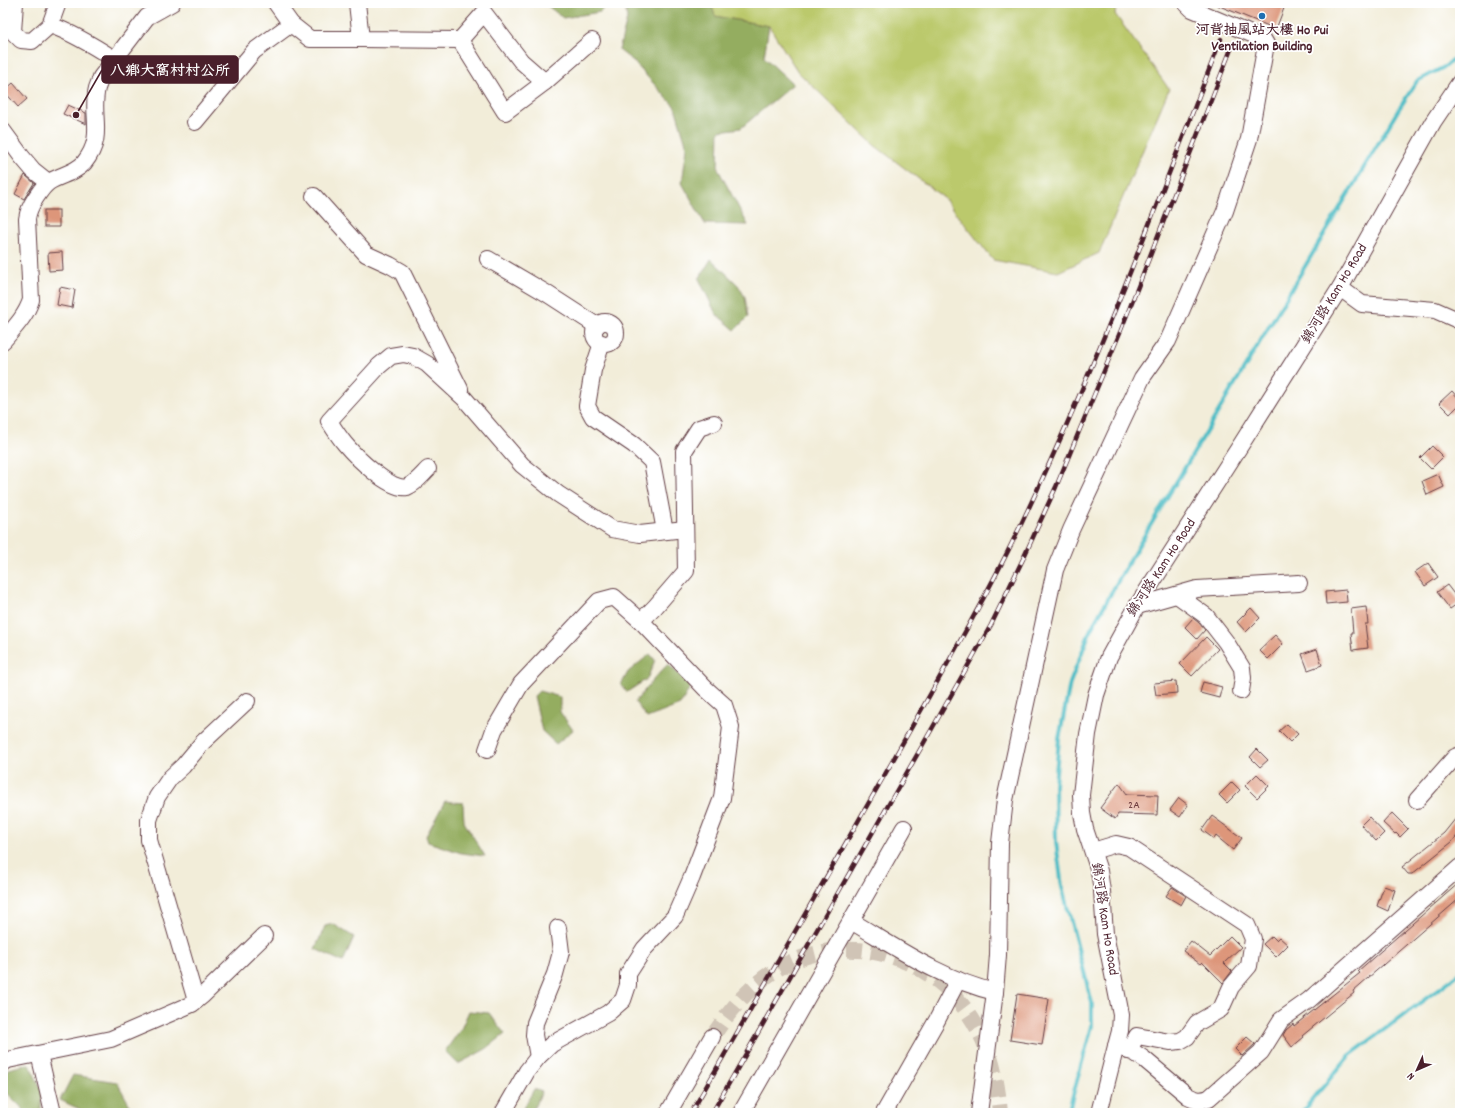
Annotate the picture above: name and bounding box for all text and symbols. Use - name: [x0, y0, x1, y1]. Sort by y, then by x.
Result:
- marker: 河背抽風站大樓 Ho Pui Ventilation Building: [1257, 11, 1267, 21]
- place label: 河背抽風站大樓 Ho Pui Ventilation Building: [1196, 21, 1329, 57]
- callout: 八鄉大窩村村公所: [102, 56, 238, 83]
- text: 八鄉大窩村村公所: [110, 61, 230, 83]
- street label: 錦河路 Kam Ho Road: [1297, 240, 1373, 348]
- street label: 錦河路 Kam Ho Road: [1123, 515, 1201, 621]
- house number: 2A: [1128, 797, 1140, 814]
- street label: 錦河路 Kam Ho Road: [1085, 861, 1123, 977]
- north arrow: [1397, 1050, 1437, 1090]
- text: N: [1403, 1068, 1419, 1083]

